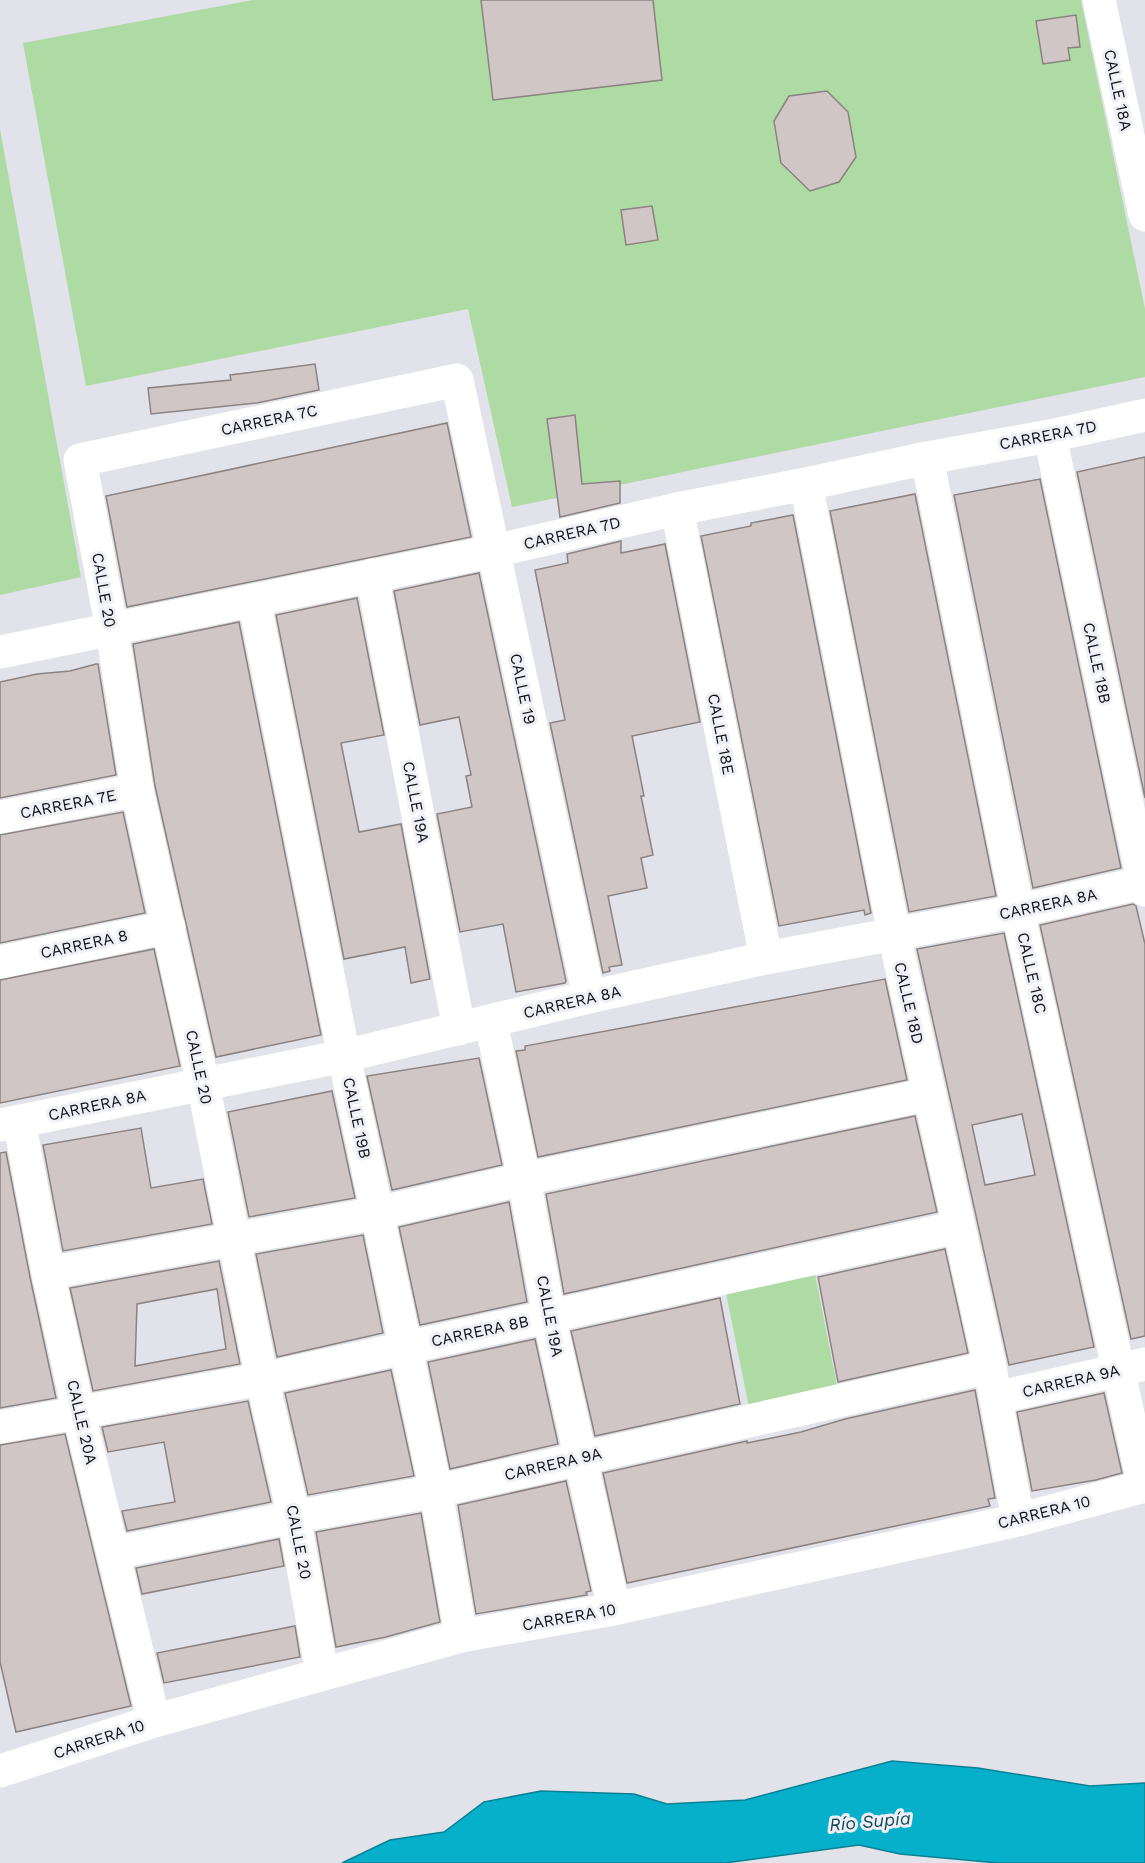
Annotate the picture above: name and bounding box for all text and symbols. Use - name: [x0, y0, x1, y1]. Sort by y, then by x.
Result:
- street label: CALLE 18A: [1100, 48, 1136, 133]
- street label: CARRERA 7C: [219, 400, 319, 439]
- street label: CARRERA 7D: [998, 416, 1098, 454]
- street label: CARRERA 7D: [522, 513, 622, 553]
- street label: CALLE 20: [88, 551, 120, 629]
- street label: CALLE 18B: [1079, 621, 1115, 705]
- street label: CALLE 19: [506, 652, 540, 726]
- street label: CALLE 18E: [704, 692, 738, 776]
- street label: CALLE 19A: [399, 760, 433, 845]
- street label: CARRERA 7E: [18, 785, 118, 823]
- street label: CARRERA 8A: [997, 884, 1099, 924]
- street label: CARRERA 8: [39, 925, 129, 963]
- street label: CALLE 18C: [1013, 930, 1051, 1016]
- street label: CALLE 18D: [890, 960, 928, 1046]
- street label: CARRERA 8A: [521, 981, 623, 1022]
- street label: CALLE 20: [182, 1028, 216, 1106]
- street label: CALLE 19B: [339, 1076, 375, 1160]
- street label: CARRERA 8A: [46, 1085, 148, 1125]
- street label: CALLE 19A: [533, 1274, 567, 1359]
- street label: CARRERA 8B: [429, 1311, 531, 1351]
- street label: CARRERA 9A: [1020, 1360, 1122, 1401]
- street label: CALLE 20A: [63, 1378, 101, 1467]
- street label: CARRERA 9A: [502, 1443, 604, 1484]
- street label: CARRERA 10: [996, 1491, 1092, 1533]
- street label: CALLE 20: [282, 1503, 316, 1581]
- street label: CARRERA 10: [521, 1599, 617, 1635]
- street label: CARRERA 10: [51, 1715, 147, 1763]
- water label: Río Supía: [828, 1807, 912, 1835]

